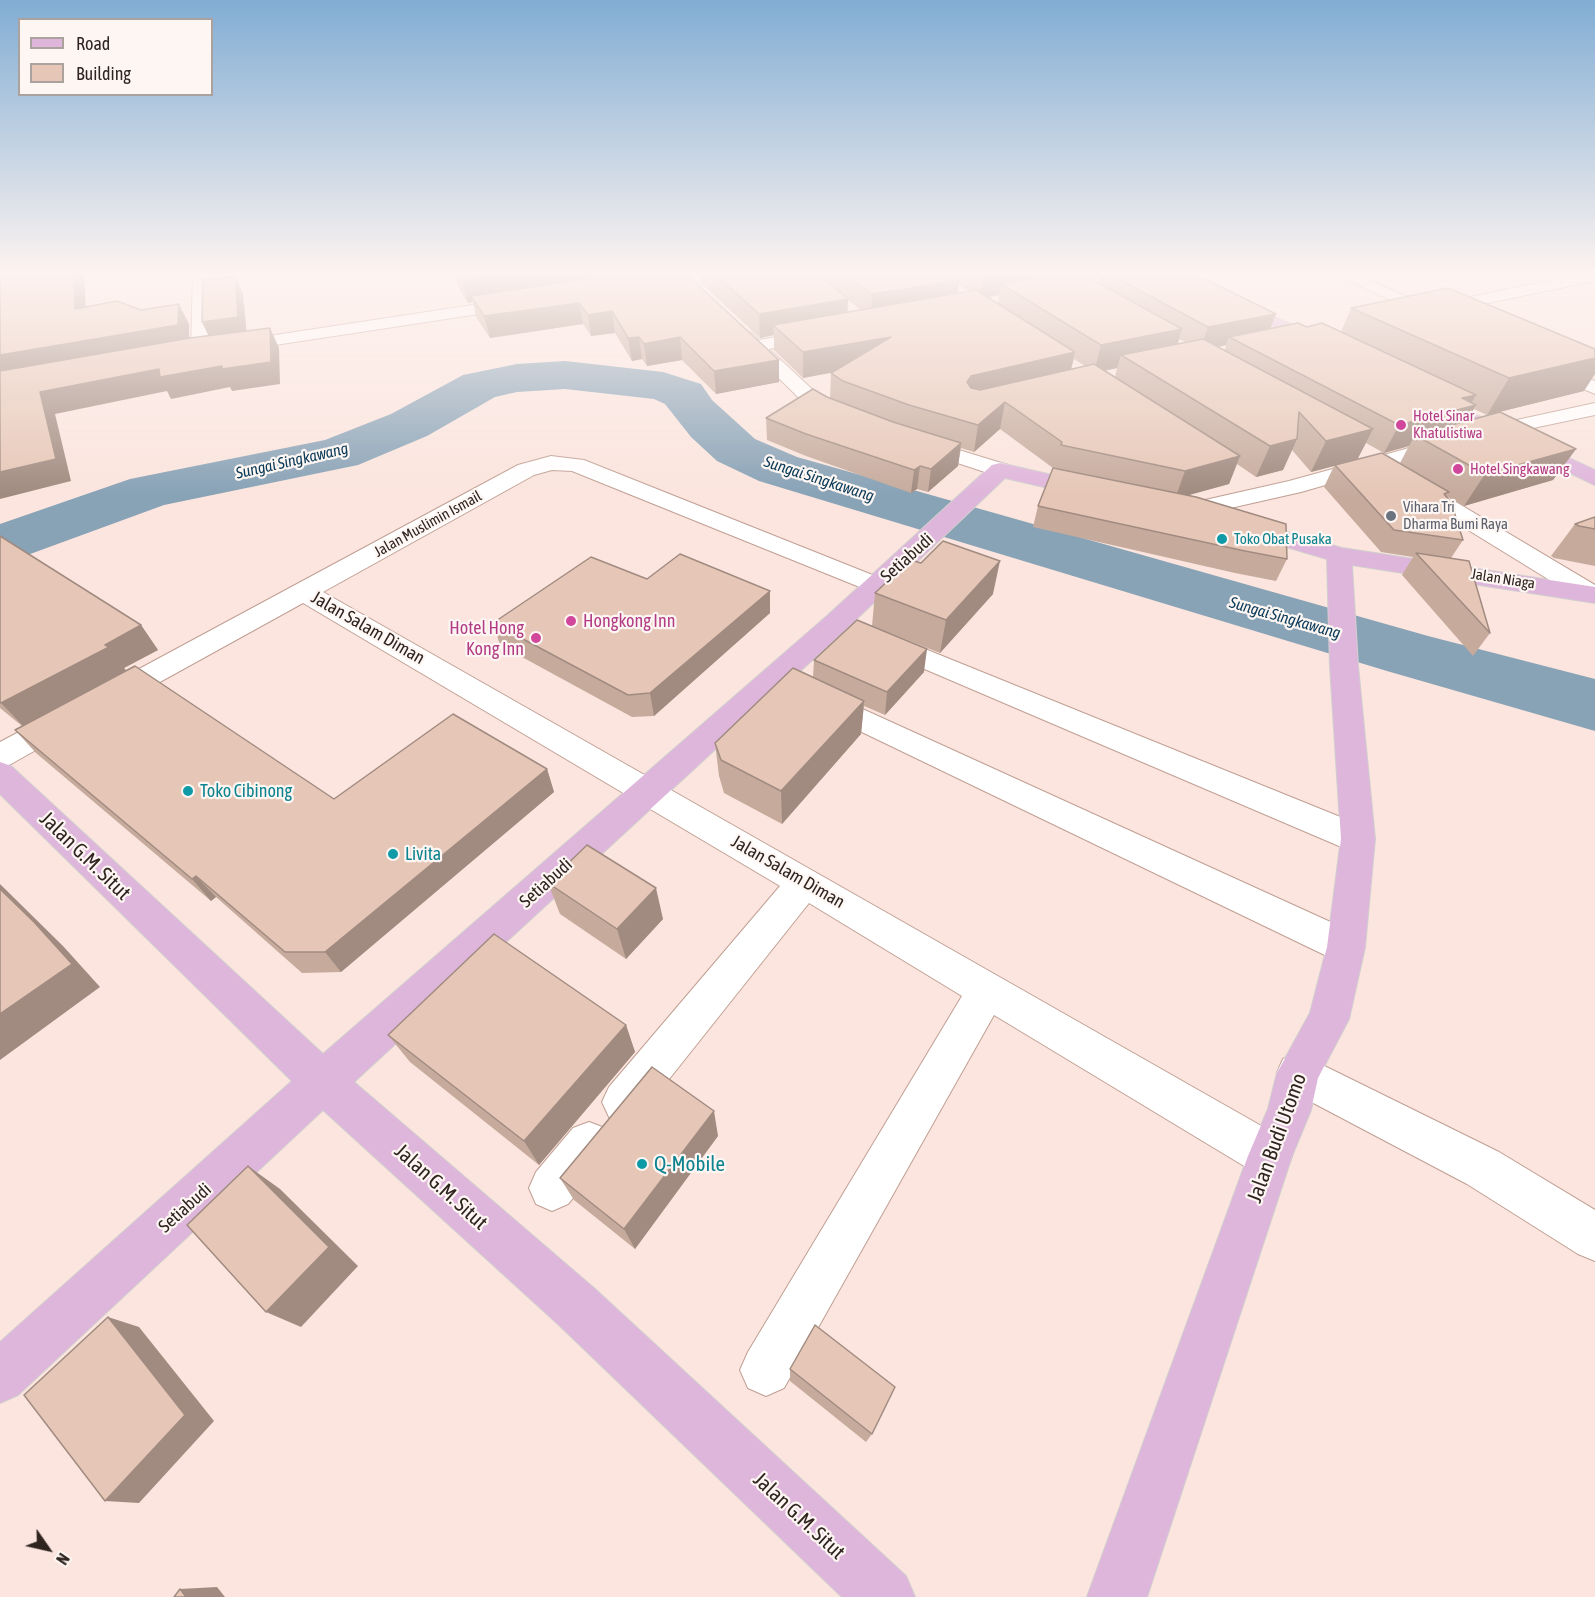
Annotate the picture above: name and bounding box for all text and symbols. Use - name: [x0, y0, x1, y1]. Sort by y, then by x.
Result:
- legend: [18, 18, 213, 96]
- text: Road: [76, 33, 110, 54]
- text: Building: [76, 63, 131, 84]
- place label: Hotel Sinar Khatulistiwa: [1413, 407, 1482, 442]
- marker: Hotel Sinar Khatulistiwa: [1394, 418, 1408, 432]
- water label: Sungai Singkawang: [234, 439, 350, 483]
- water label: Sungai Singkawang: [761, 452, 877, 506]
- place label: Hotel Singkawang: [1470, 460, 1569, 478]
- marker: Hotel Singkawang: [1451, 462, 1465, 476]
- street label: Jalan Muslimin Ismail: [371, 487, 485, 561]
- place label: Vihara Tri Dharma Bumi Raya: [1403, 498, 1508, 533]
- marker: Vihara Tri Dharma Bumi Raya: [1384, 509, 1398, 523]
- street label: Setiabudi: [876, 529, 938, 587]
- place label: Toko Obat Pusaka: [1234, 530, 1332, 548]
- marker: Toko Obat Pusaka: [1215, 532, 1229, 546]
- street label: Jalan Niaga: [1470, 565, 1536, 593]
- street label: Jalan Salam Diman: [308, 587, 428, 669]
- water label: Sungai Singkawang: [1227, 593, 1343, 643]
- place label: Hongkong Inn: [583, 610, 675, 632]
- marker: Hongkong Inn: [564, 614, 578, 628]
- place label: Hotel Hong Kong Inn: [449, 617, 524, 660]
- marker: Hotel Hong Kong Inn: [529, 631, 543, 645]
- place label: Toko Cibinong: [200, 780, 292, 802]
- marker: Toko Cibinong: [181, 784, 195, 798]
- street label: Jalan G.M. Situt: [34, 807, 136, 905]
- street label: Jalan Salam Diman: [728, 831, 848, 913]
- place label: Livita: [405, 843, 441, 865]
- marker: Livita: [386, 847, 400, 861]
- street label: Setiabudi: [515, 854, 577, 912]
- street label: Jalan Budi Utomo: [1242, 1070, 1312, 1206]
- street label: Jalan G.M. Situt: [389, 1139, 493, 1235]
- place label: Q-Mobile: [654, 1151, 725, 1177]
- marker: Q-Mobile: [635, 1157, 649, 1171]
- street label: Setiabudi: [154, 1179, 216, 1237]
- street label: Jalan G.M. Situt: [748, 1467, 850, 1565]
- north arrow: [18, 1519, 78, 1579]
- text: N: [53, 1550, 73, 1568]

